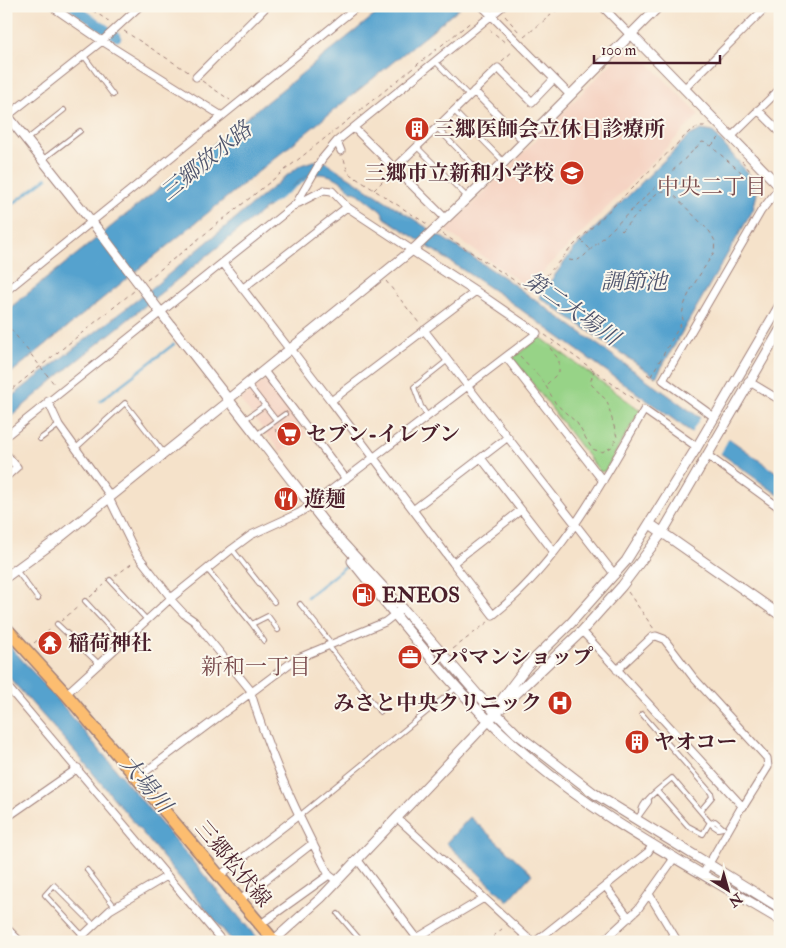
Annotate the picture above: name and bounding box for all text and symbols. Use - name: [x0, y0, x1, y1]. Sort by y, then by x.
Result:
- scale bar: [594, 32, 720, 64]
- text: 100 m: [601, 41, 637, 60]
- water label: 三郷放水路: [154, 114, 259, 206]
- building icon: 三郷医師会立休日診療所: [404, 116, 430, 142]
- place label: 三郷医師会立休日診療所: [434, 116, 665, 143]
- place label: 三郷市立新和小学校: [365, 160, 554, 187]
- school or university icon: 三郷市立新和小学校: [559, 160, 585, 186]
- district label: 中央二丁目: [657, 173, 767, 201]
- water label: 第二大場川: [519, 266, 627, 353]
- water label: 調節池: [601, 268, 670, 296]
- supermarket icon: セブン-イレブン: [276, 421, 302, 447]
- place label: セブン-イレブン: [306, 421, 460, 448]
- restaurant icon: 遊麺: [273, 486, 299, 512]
- place label: 遊麺: [304, 486, 346, 513]
- fuel station icon: ENEOS: [351, 582, 377, 608]
- place label: ENEOS: [382, 582, 460, 609]
- temple icon: 稲荷神社: [37, 630, 63, 656]
- place label: 稲荷神社: [68, 630, 152, 657]
- office icon: アパマンショップ: [397, 644, 423, 670]
- place label: アパマンショップ: [428, 644, 593, 671]
- district label: 新和一丁目: [201, 653, 311, 681]
- place label: みさと中央クリニック: [333, 690, 542, 717]
- hospital icon: みさと中央クリニック: [547, 690, 573, 716]
- building icon: ヤオコー: [624, 729, 650, 755]
- place label: ヤオコー: [654, 729, 737, 756]
- water label: 大場川: [114, 750, 179, 820]
- street label: 三郷松伏線: [189, 815, 277, 913]
- north arrow: [704, 866, 754, 916]
- text: N: [725, 889, 746, 911]

